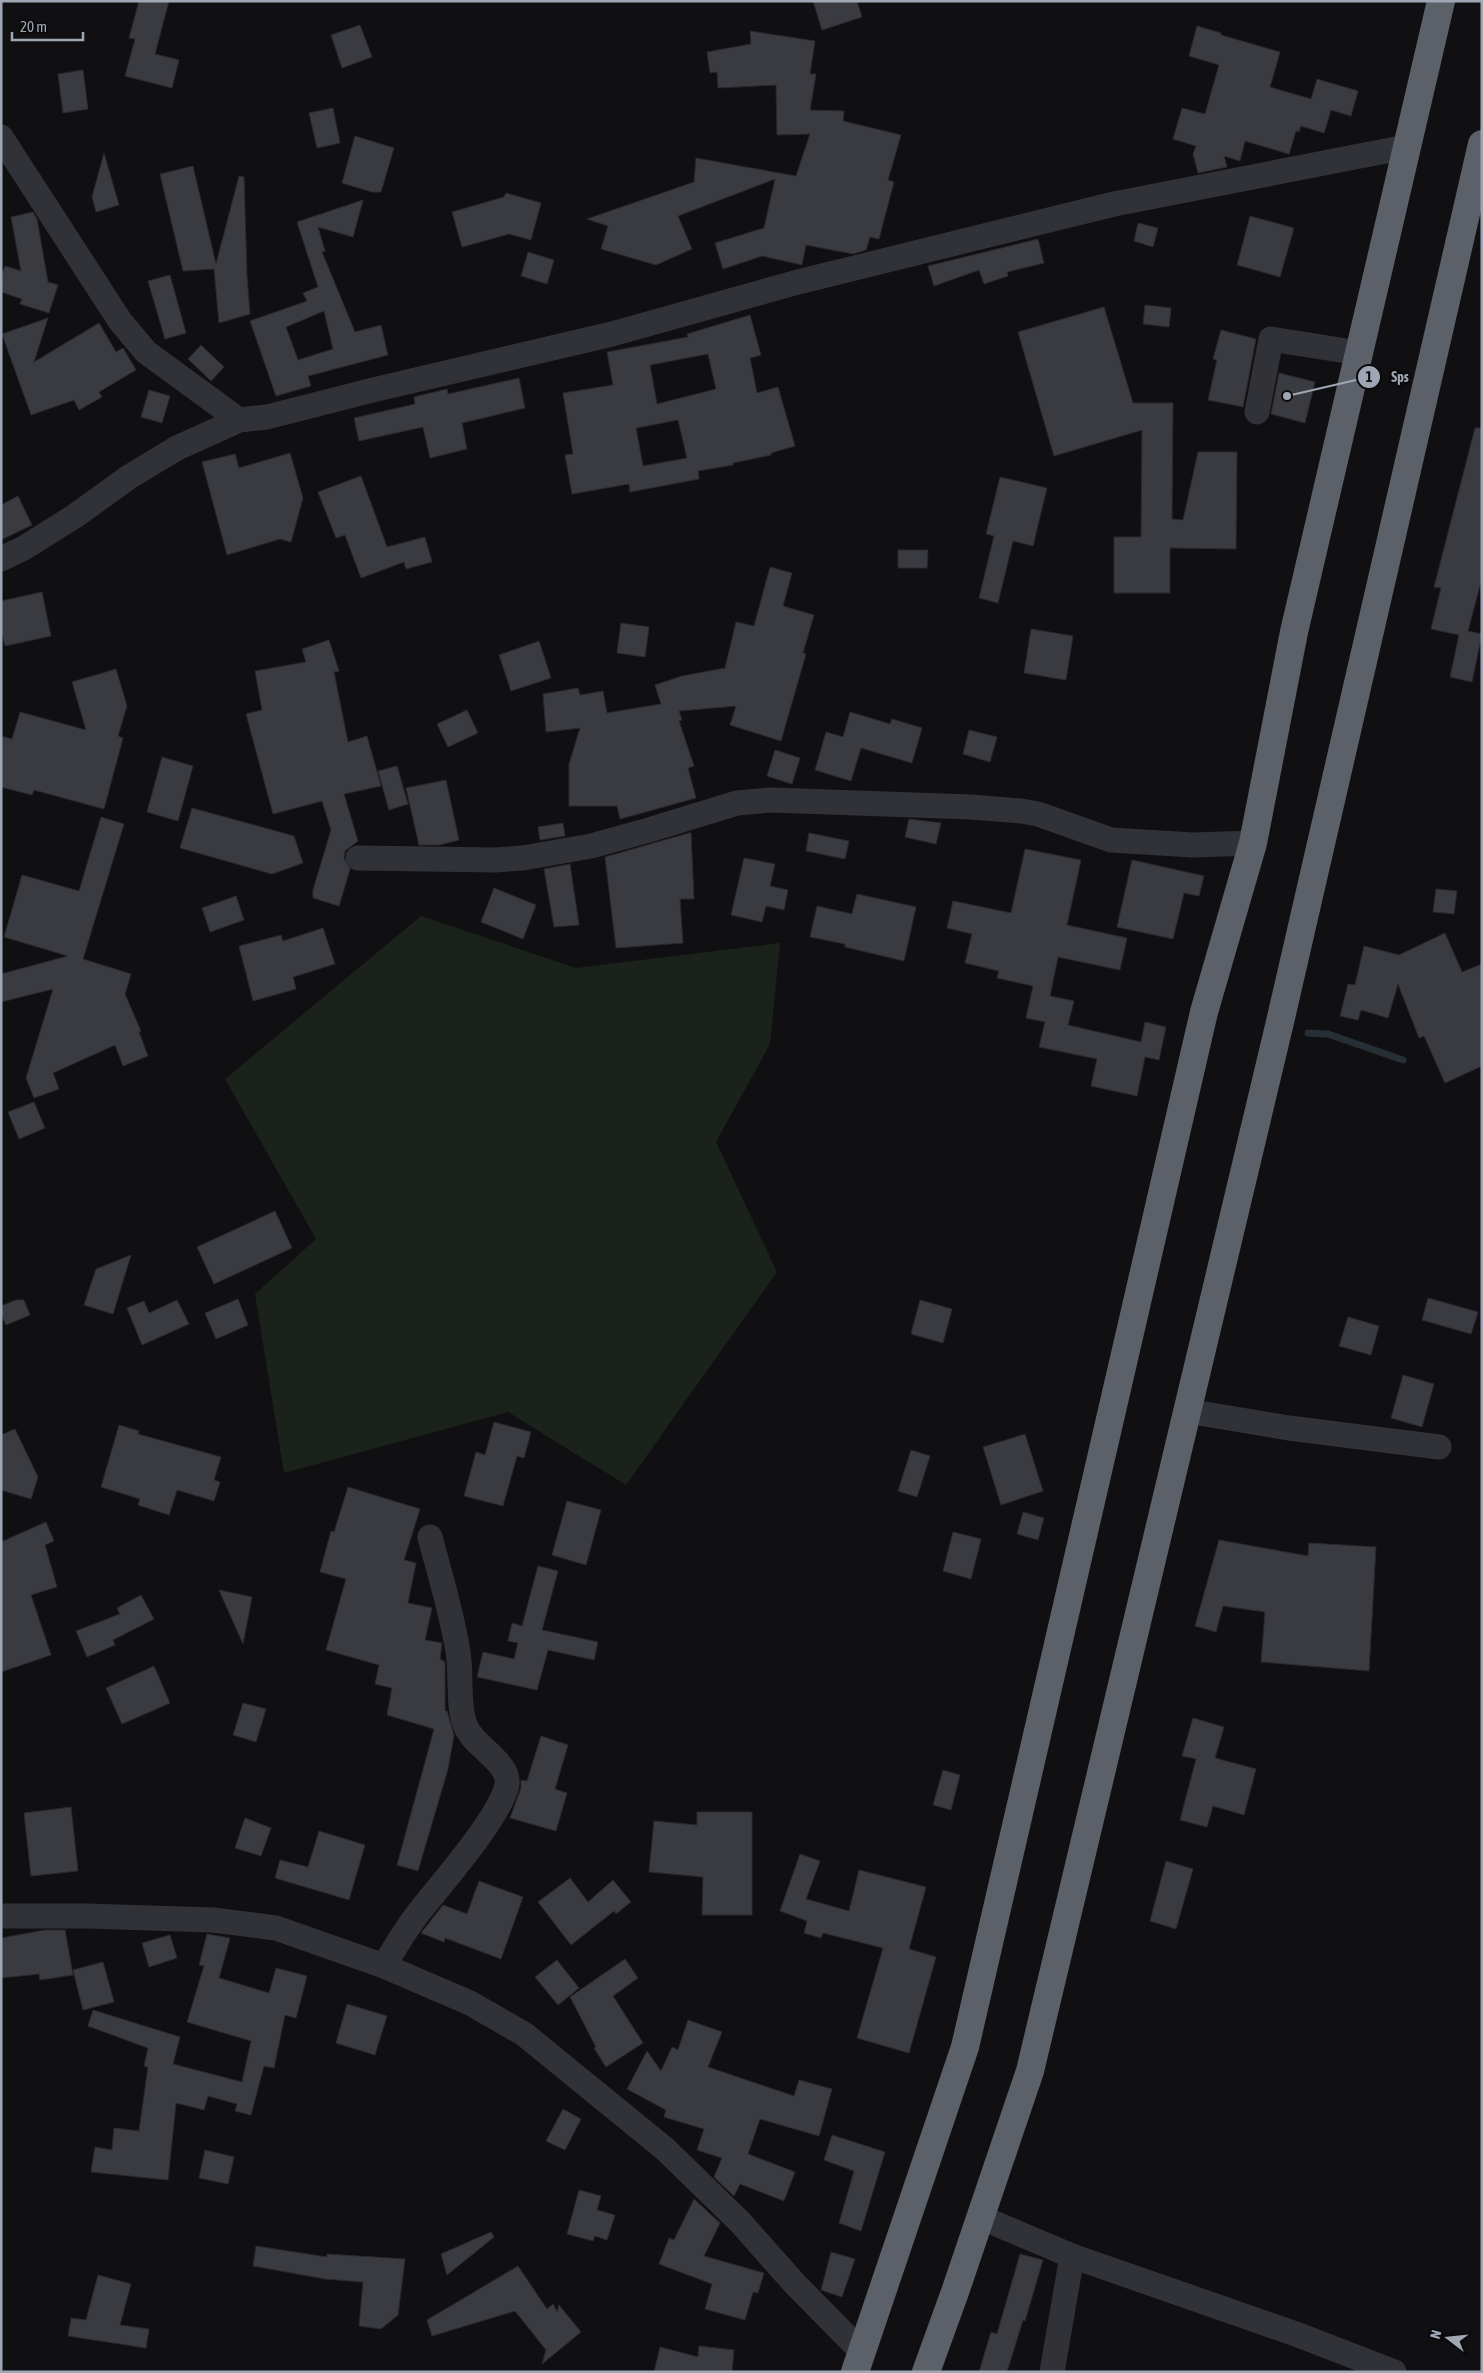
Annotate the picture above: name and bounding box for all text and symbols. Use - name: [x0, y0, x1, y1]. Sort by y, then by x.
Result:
- scale bar: [12, 10, 84, 42]
- text: 20 m: [20, 18, 47, 35]
- callout: Sps: [1356, 363, 1419, 392]
- text: 1: [1365, 368, 1373, 385]
- text: Sps: [1391, 369, 1409, 385]
- north arrow: [1423, 2313, 1473, 2363]
- text: N: [1427, 2328, 1444, 2341]

